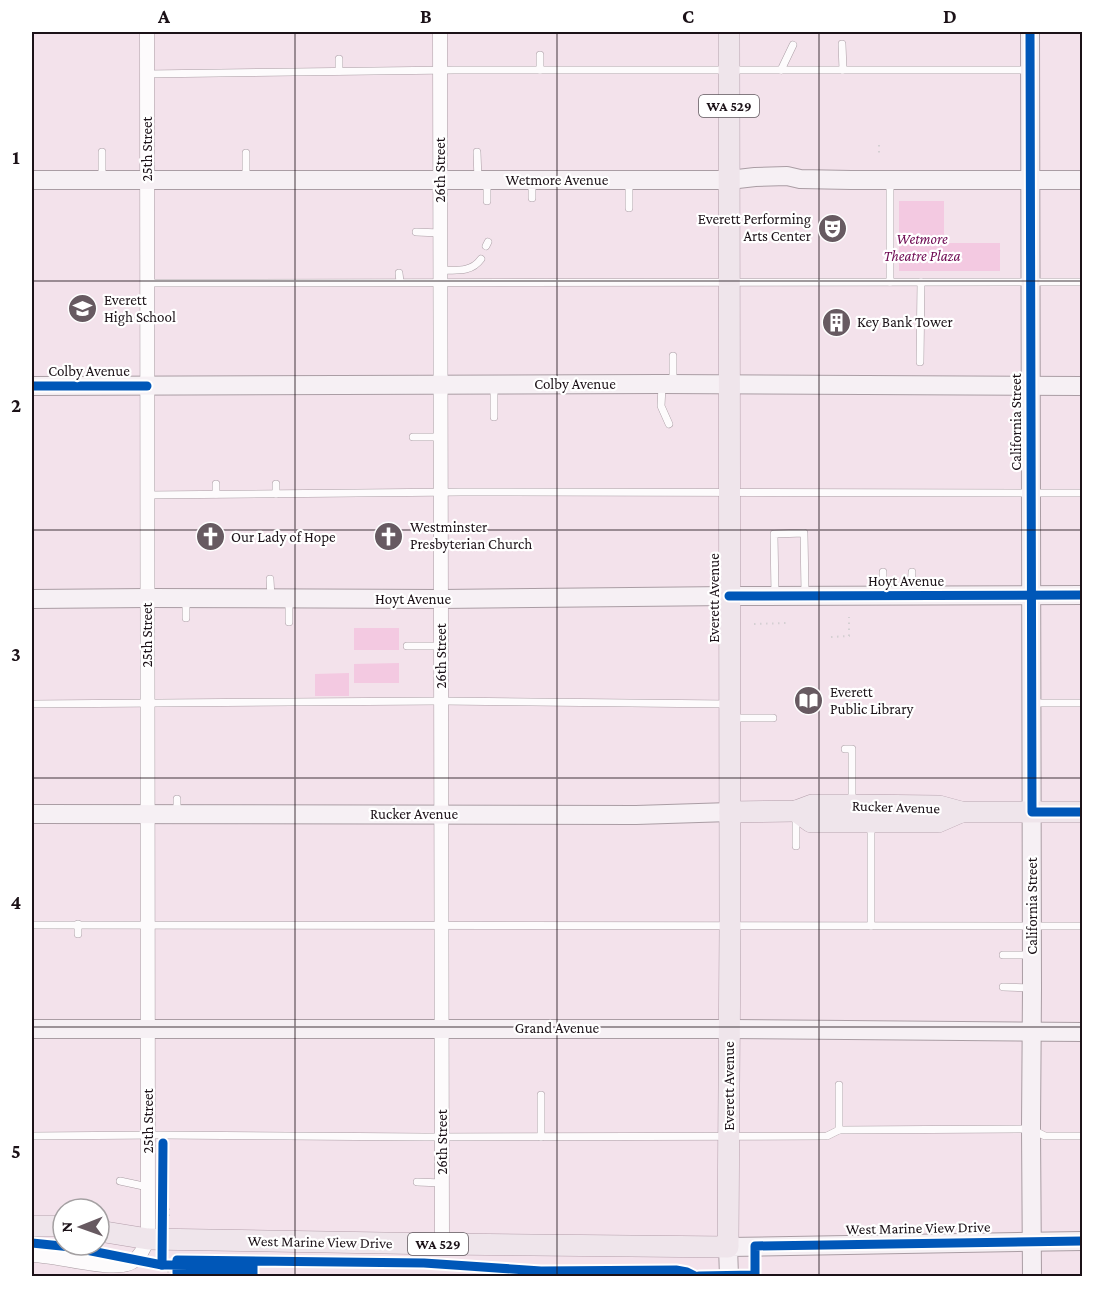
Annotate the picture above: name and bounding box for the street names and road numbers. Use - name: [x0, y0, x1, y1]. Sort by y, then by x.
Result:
- road number: WA 529: [699, 95, 759, 117]
- street label: 25th Street: [139, 115, 155, 182]
- street label: 26th Street: [432, 136, 448, 203]
- street label: Wetmore Avenue: [506, 172, 609, 188]
- street label: Colby Avenue: [48, 363, 130, 380]
- street label: California Street: [1008, 372, 1024, 471]
- street label: Colby Avenue: [534, 376, 616, 393]
- street label: Everett Avenue: [706, 553, 722, 643]
- street label: Hoyt Avenue: [868, 573, 945, 590]
- street label: Hoyt Avenue: [375, 591, 452, 608]
- street label: 25th Street: [139, 601, 155, 668]
- street label: 26th Street: [433, 622, 449, 689]
- street label: Rucker Avenue: [852, 797, 941, 817]
- street label: Rucker Avenue: [370, 806, 459, 822]
- street label: California Street: [1024, 856, 1040, 955]
- street label: Grand Avenue: [515, 1020, 600, 1036]
- street label: Everett Avenue: [721, 1041, 737, 1131]
- street label: 25th Street: [140, 1087, 156, 1154]
- street label: 26th Street: [434, 1108, 450, 1175]
- street label: West Marine View Drive: [845, 1219, 991, 1237]
- street label: West Marine View Drive: [247, 1233, 393, 1251]
- road number: WA 529: [408, 1233, 468, 1255]

